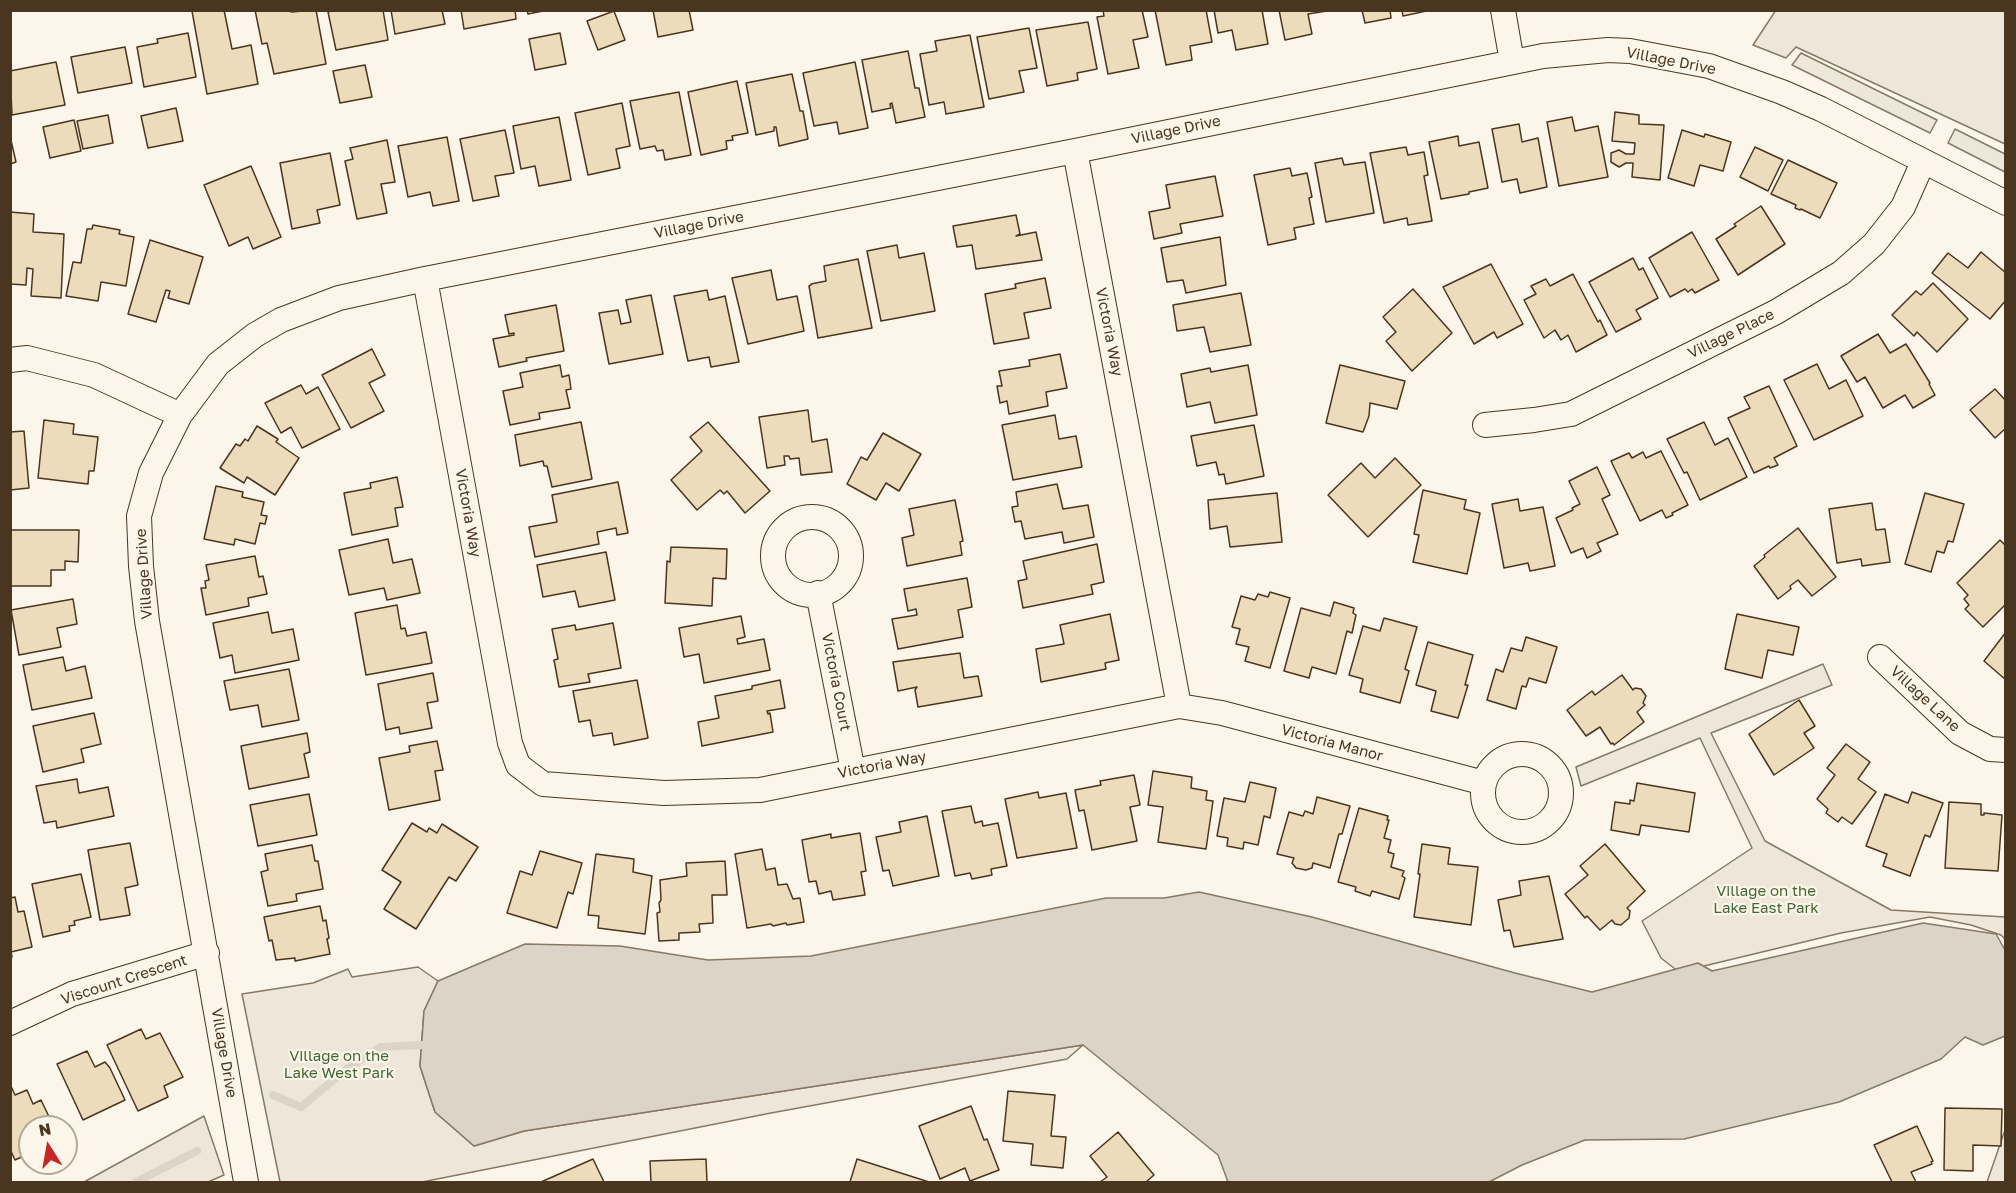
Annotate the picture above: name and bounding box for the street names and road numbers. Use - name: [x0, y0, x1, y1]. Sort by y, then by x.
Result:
- street label: Village Drive: [1625, 43, 1717, 79]
- street label: Village Drive: [1130, 112, 1222, 148]
- street label: Village Drive: [653, 207, 745, 243]
- street label: Victoria Way: [1092, 286, 1126, 378]
- street label: Village Place: [1685, 305, 1777, 363]
- street label: Victoria Way: [451, 467, 485, 559]
- street label: Village Drive: [132, 528, 156, 620]
- street label: Victoria Court: [818, 631, 854, 733]
- street label: Village Lane: [1886, 662, 1964, 736]
- street label: Victoria Manor: [1279, 721, 1385, 765]
- street label: Victoria Way: [836, 748, 928, 782]
- street label: Viscount Crescent: [59, 951, 189, 1009]
- street label: Village Drive: [207, 1007, 241, 1099]

